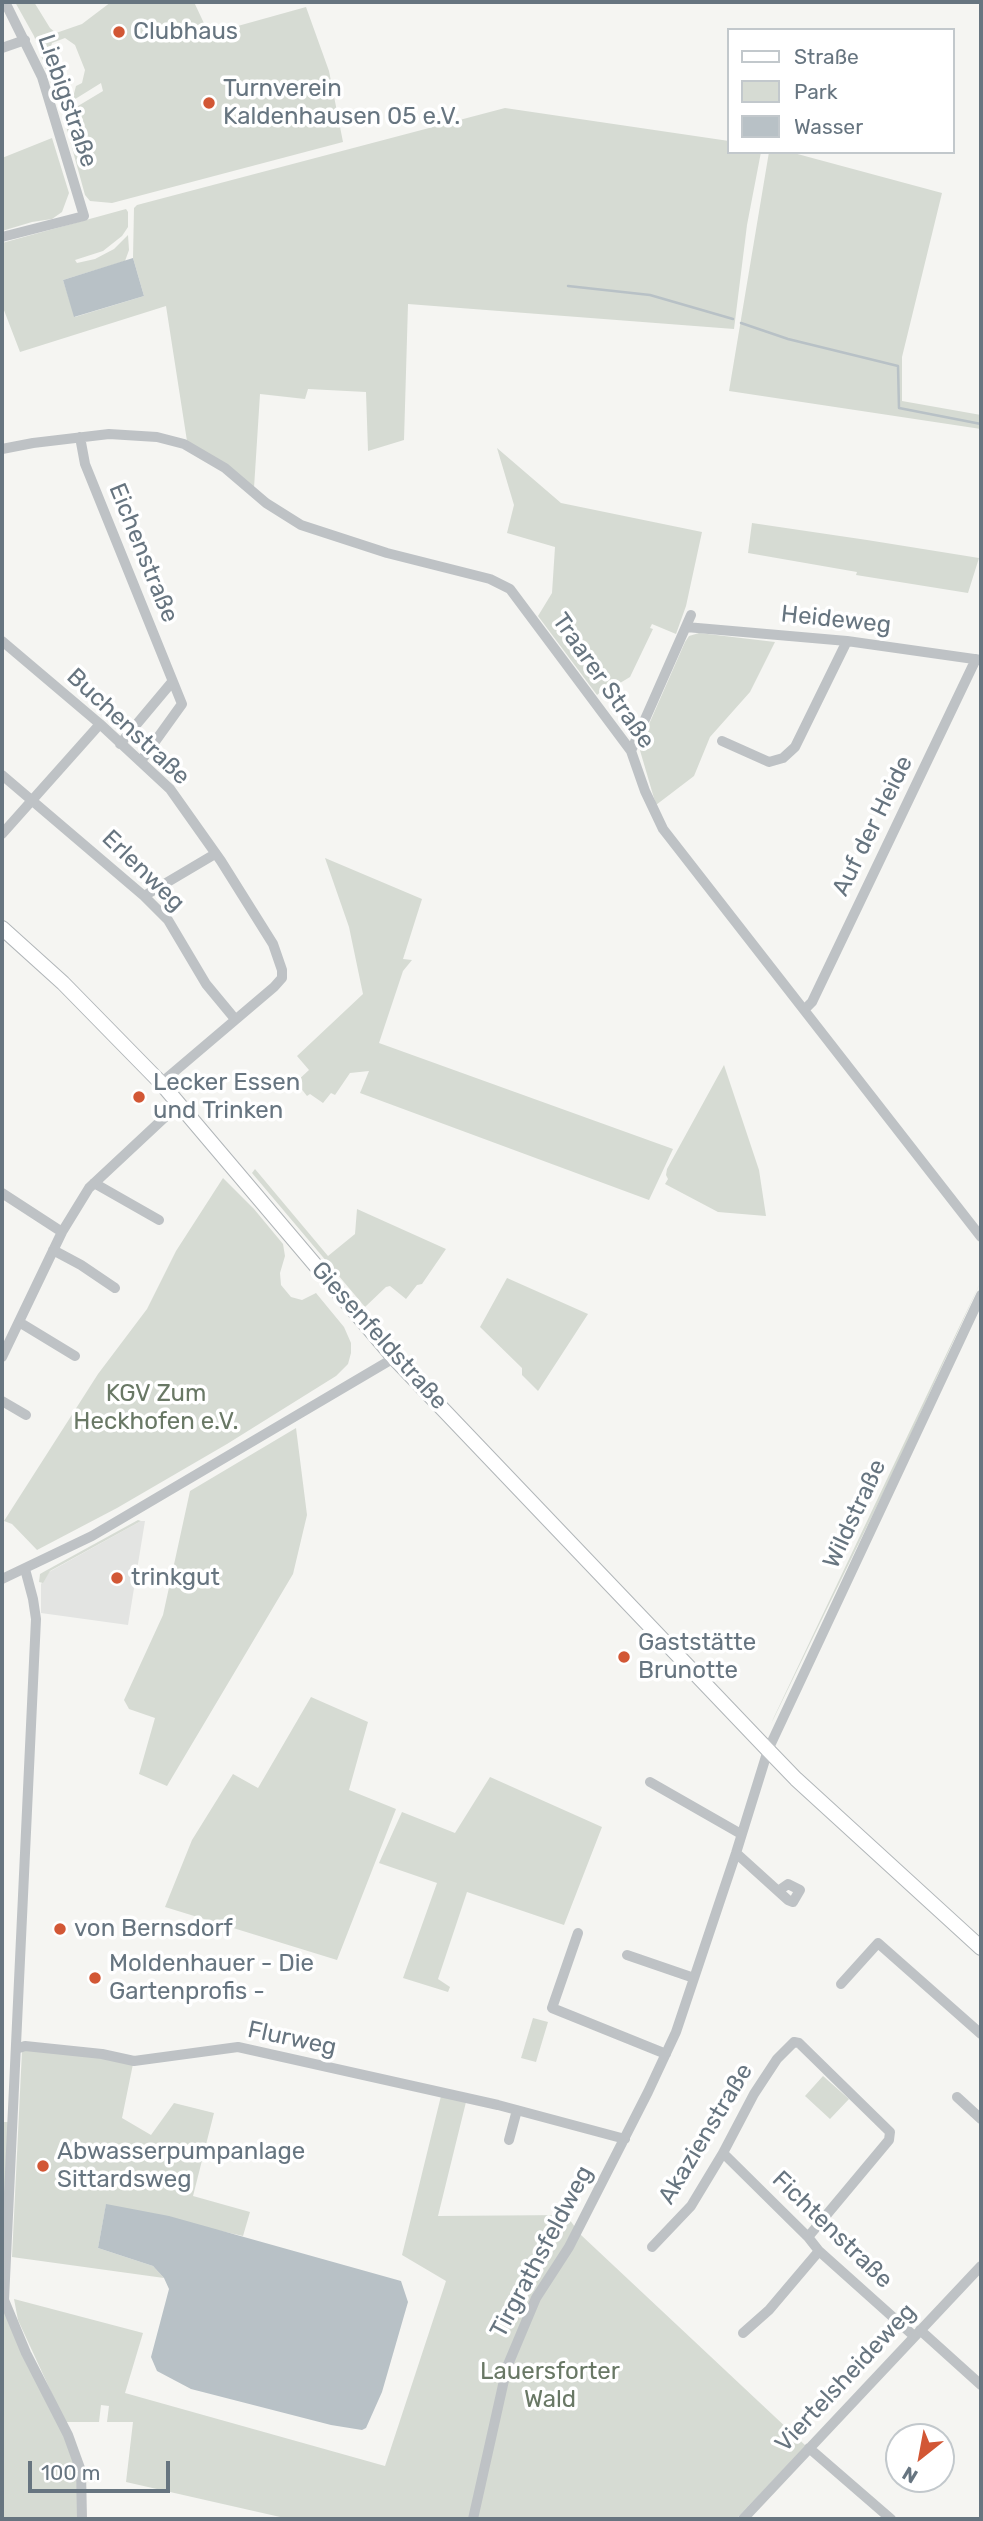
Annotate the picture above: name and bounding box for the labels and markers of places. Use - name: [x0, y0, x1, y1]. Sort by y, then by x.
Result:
- place label: Clubhaus: [133, 18, 238, 46]
- marker: Clubhaus: [111, 24, 127, 40]
- place label: Turnverein Kaldenhausen 05 e.V.: [223, 75, 460, 131]
- marker: Turnverein Kaldenhausen 05 e.V.: [201, 95, 217, 111]
- place label: Lecker Essen und Trinken: [153, 1069, 300, 1125]
- marker: Lecker Essen und Trinken: [131, 1089, 147, 1105]
- place label: trinkgut: [131, 1564, 220, 1592]
- marker: trinkgut: [109, 1570, 125, 1586]
- place label: Gaststätte Brunotte: [638, 1629, 756, 1685]
- marker: Gaststätte Brunotte: [616, 1649, 632, 1665]
- place label: von Bernsdorf: [74, 1915, 233, 1943]
- marker: von Bernsdorf: [52, 1921, 68, 1937]
- place label: Moldenhauer - Die Gartenprofis -: [109, 1950, 314, 2006]
- marker: Moldenhauer - Die Gartenprofis -: [87, 1970, 103, 1986]
- place label: Abwasserpumpanlage Sittardsweg: [57, 2138, 305, 2194]
- marker: Abwasserpumpanlage Sittardsweg: [35, 2158, 51, 2174]

